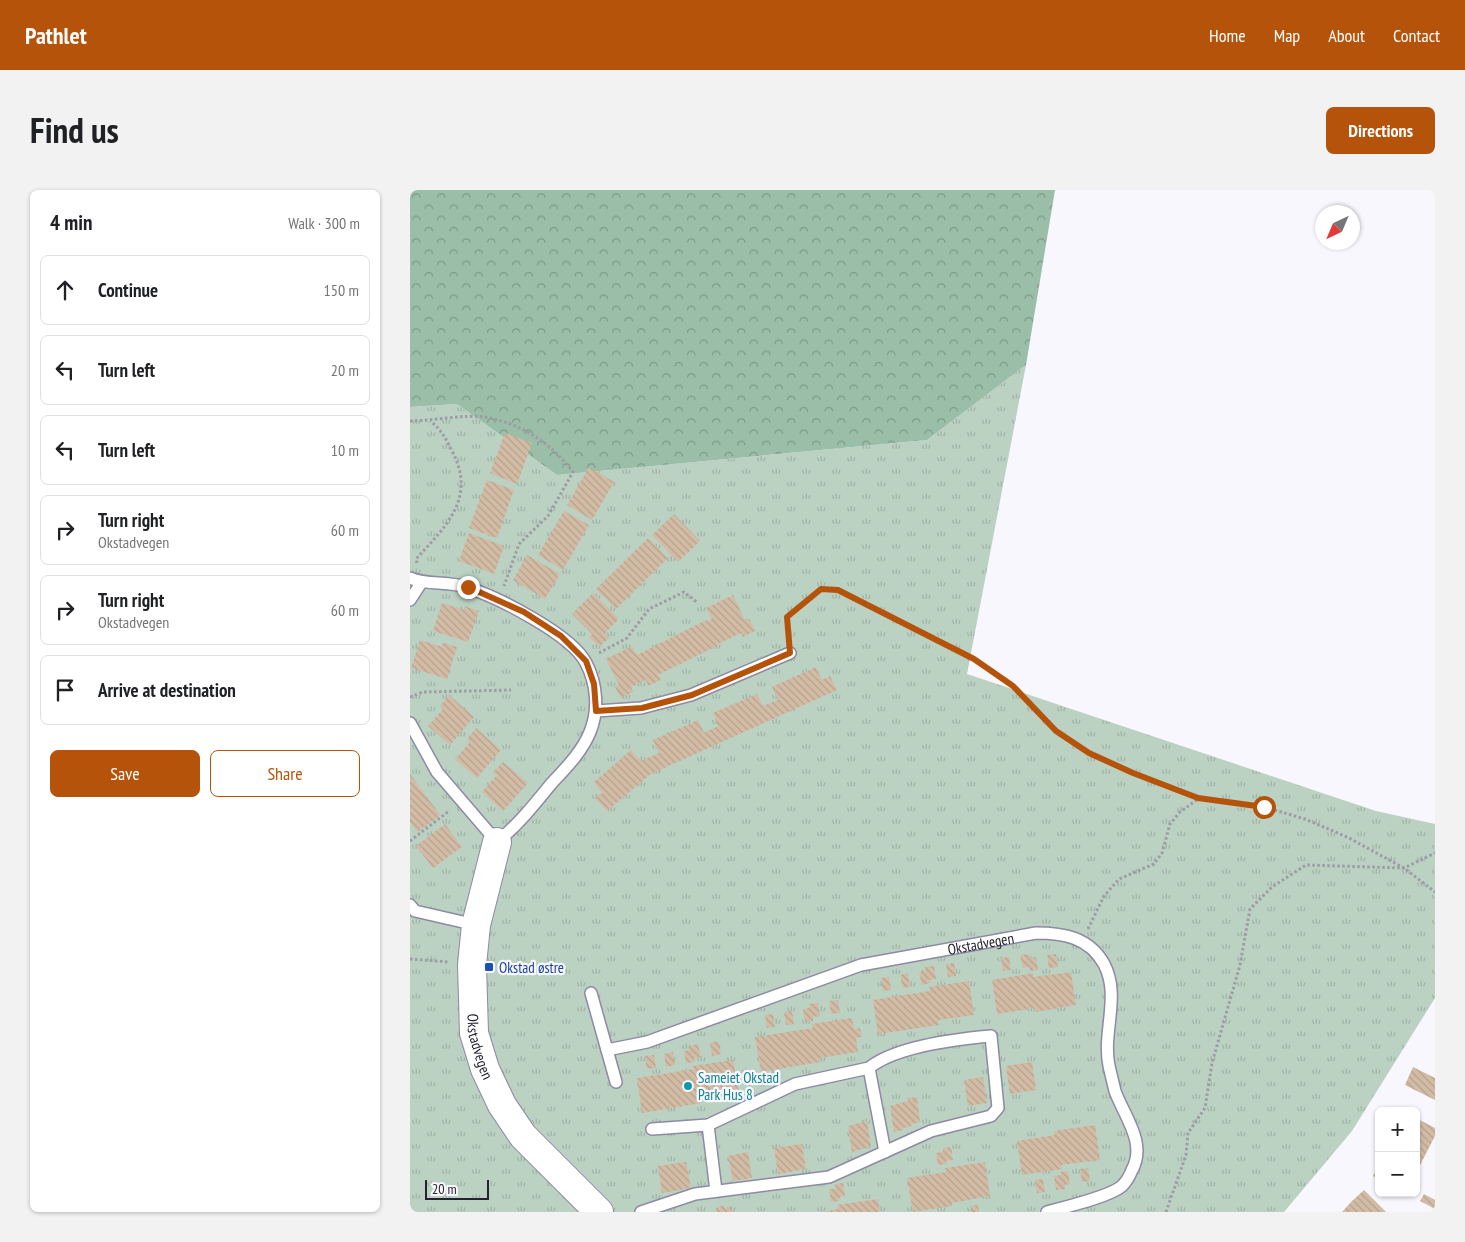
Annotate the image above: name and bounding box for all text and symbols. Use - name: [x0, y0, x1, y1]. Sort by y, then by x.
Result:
- text: Pathlet: [25, 20, 87, 51]
- text: Home: [1209, 24, 1246, 47]
- text: Map: [1274, 24, 1300, 47]
- text: About: [1328, 24, 1365, 47]
- text: Contact: [1393, 24, 1440, 47]
- text: Find us: [30, 107, 119, 153]
- button: Directions: [1326, 107, 1435, 154]
- north arrow: [1315, 205, 1360, 250]
- text: 4 min: [50, 209, 92, 236]
- text: Walk · 300 m: [288, 213, 360, 233]
- icon: ahead: [51, 276, 79, 304]
- text: Continue: [98, 278, 158, 302]
- text: 150 m: [324, 280, 359, 300]
- icon: left: [51, 356, 79, 384]
- text: Turn left: [98, 358, 155, 382]
- text: 20 m: [331, 360, 359, 380]
- icon: left: [51, 436, 79, 464]
- text: Turn left: [98, 438, 155, 462]
- text: 10 m: [331, 440, 359, 460]
- text: Turn right: [98, 508, 164, 532]
- icon: right: [51, 516, 79, 544]
- text: 60 m: [331, 520, 359, 540]
- text: Okstadvegen: [98, 532, 169, 552]
- route end: [457, 576, 480, 599]
- text: Turn right: [98, 588, 164, 612]
- icon: right: [51, 596, 79, 624]
- text: 60 m: [331, 600, 359, 620]
- text: Okstadvegen: [98, 612, 169, 632]
- icon: arrive: [51, 676, 79, 704]
- text: Arrive at destination: [98, 678, 236, 702]
- button: Save: [50, 750, 200, 797]
- button: Share: [210, 750, 360, 797]
- route start: [1253, 796, 1276, 819]
- street label: Okstadvegen: [946, 928, 1015, 959]
- place label: Okstad østre: [499, 958, 564, 977]
- marker: Okstad østre: [483, 961, 495, 973]
- street label: Okstadvegen: [464, 1013, 498, 1082]
- place label: Sameiet Okstad Park Hus 8: [698, 1068, 779, 1104]
- marker: Sameiet Okstad Park Hus 8: [682, 1080, 694, 1092]
- map controls: [1375, 1107, 1420, 1197]
- button: +: [1375, 1107, 1420, 1152]
- button: −: [1375, 1152, 1420, 1197]
- scale bar: [425, 1177, 489, 1200]
- text: 20 m: [432, 1180, 457, 1198]

